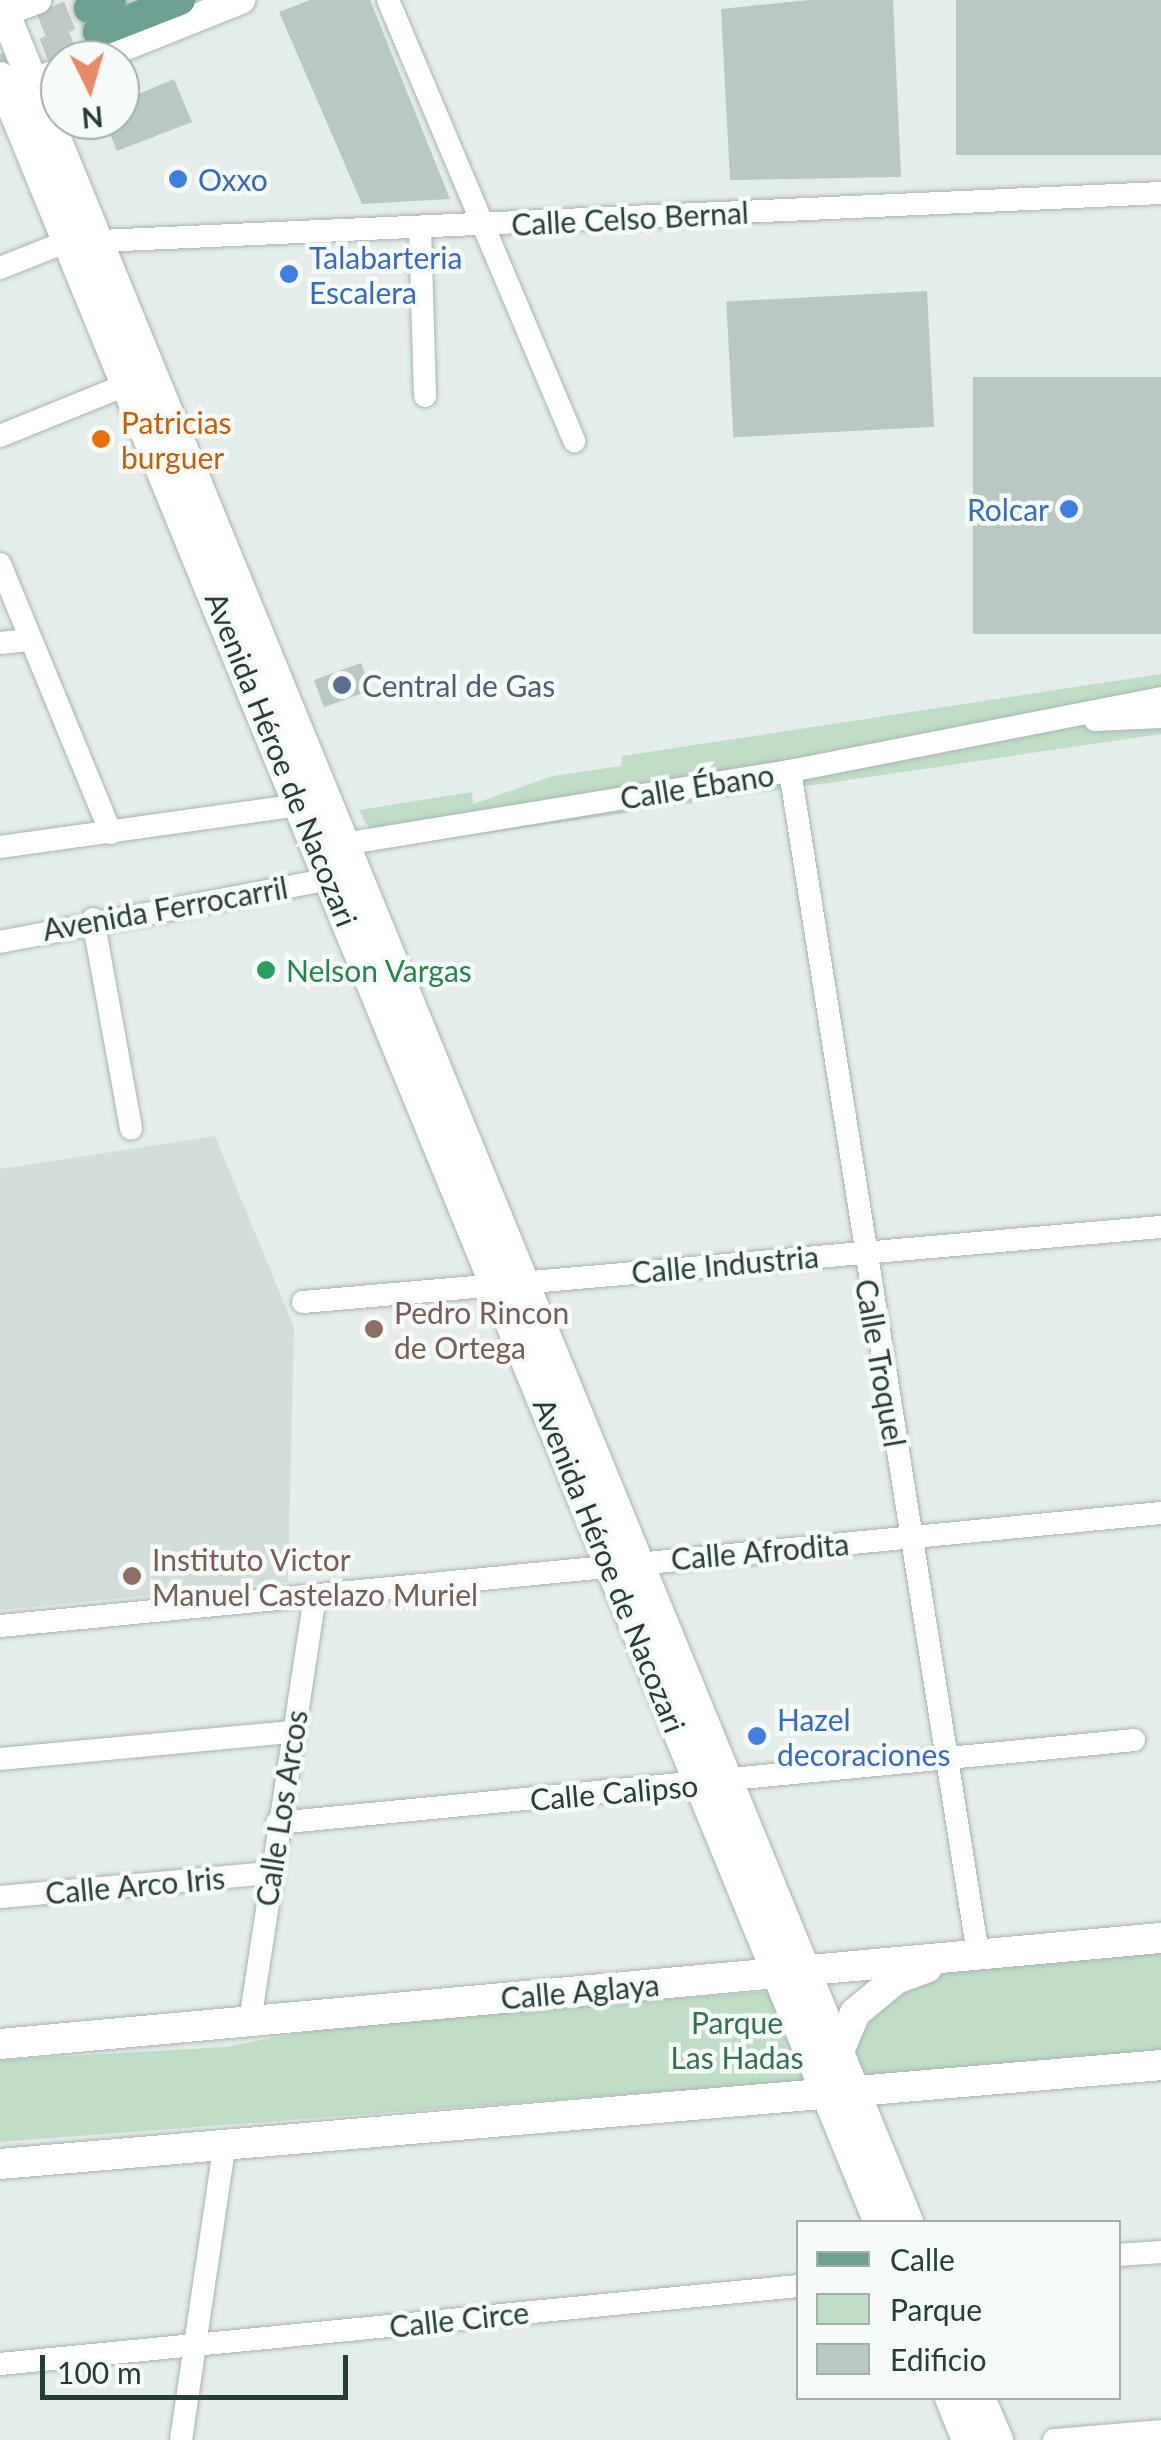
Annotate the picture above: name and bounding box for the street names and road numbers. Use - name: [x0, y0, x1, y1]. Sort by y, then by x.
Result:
- street label: Calle Celso Bernal: [510, 194, 750, 242]
- street label: Avenida Héroe de Nacozari: [198, 587, 366, 931]
- street label: Calle Ébano: [618, 756, 776, 816]
- street label: Avenida Ferrocarril: [40, 869, 290, 947]
- street label: Calle Industria: [630, 1238, 820, 1290]
- street label: Calle Troquel: [848, 1276, 914, 1450]
- street label: Avenida Héroe de Nacozari: [526, 1393, 694, 1737]
- street label: Calle Afrodita: [669, 1525, 851, 1577]
- street label: Calle Los Arcos: [248, 1707, 314, 1909]
- street label: Calle Calipso: [528, 1767, 700, 1817]
- street label: Calle Arco Iris: [43, 1859, 227, 1911]
- street label: Calle Aglaya: [499, 1966, 661, 2016]
- street label: Calle Circe: [387, 2294, 531, 2344]

